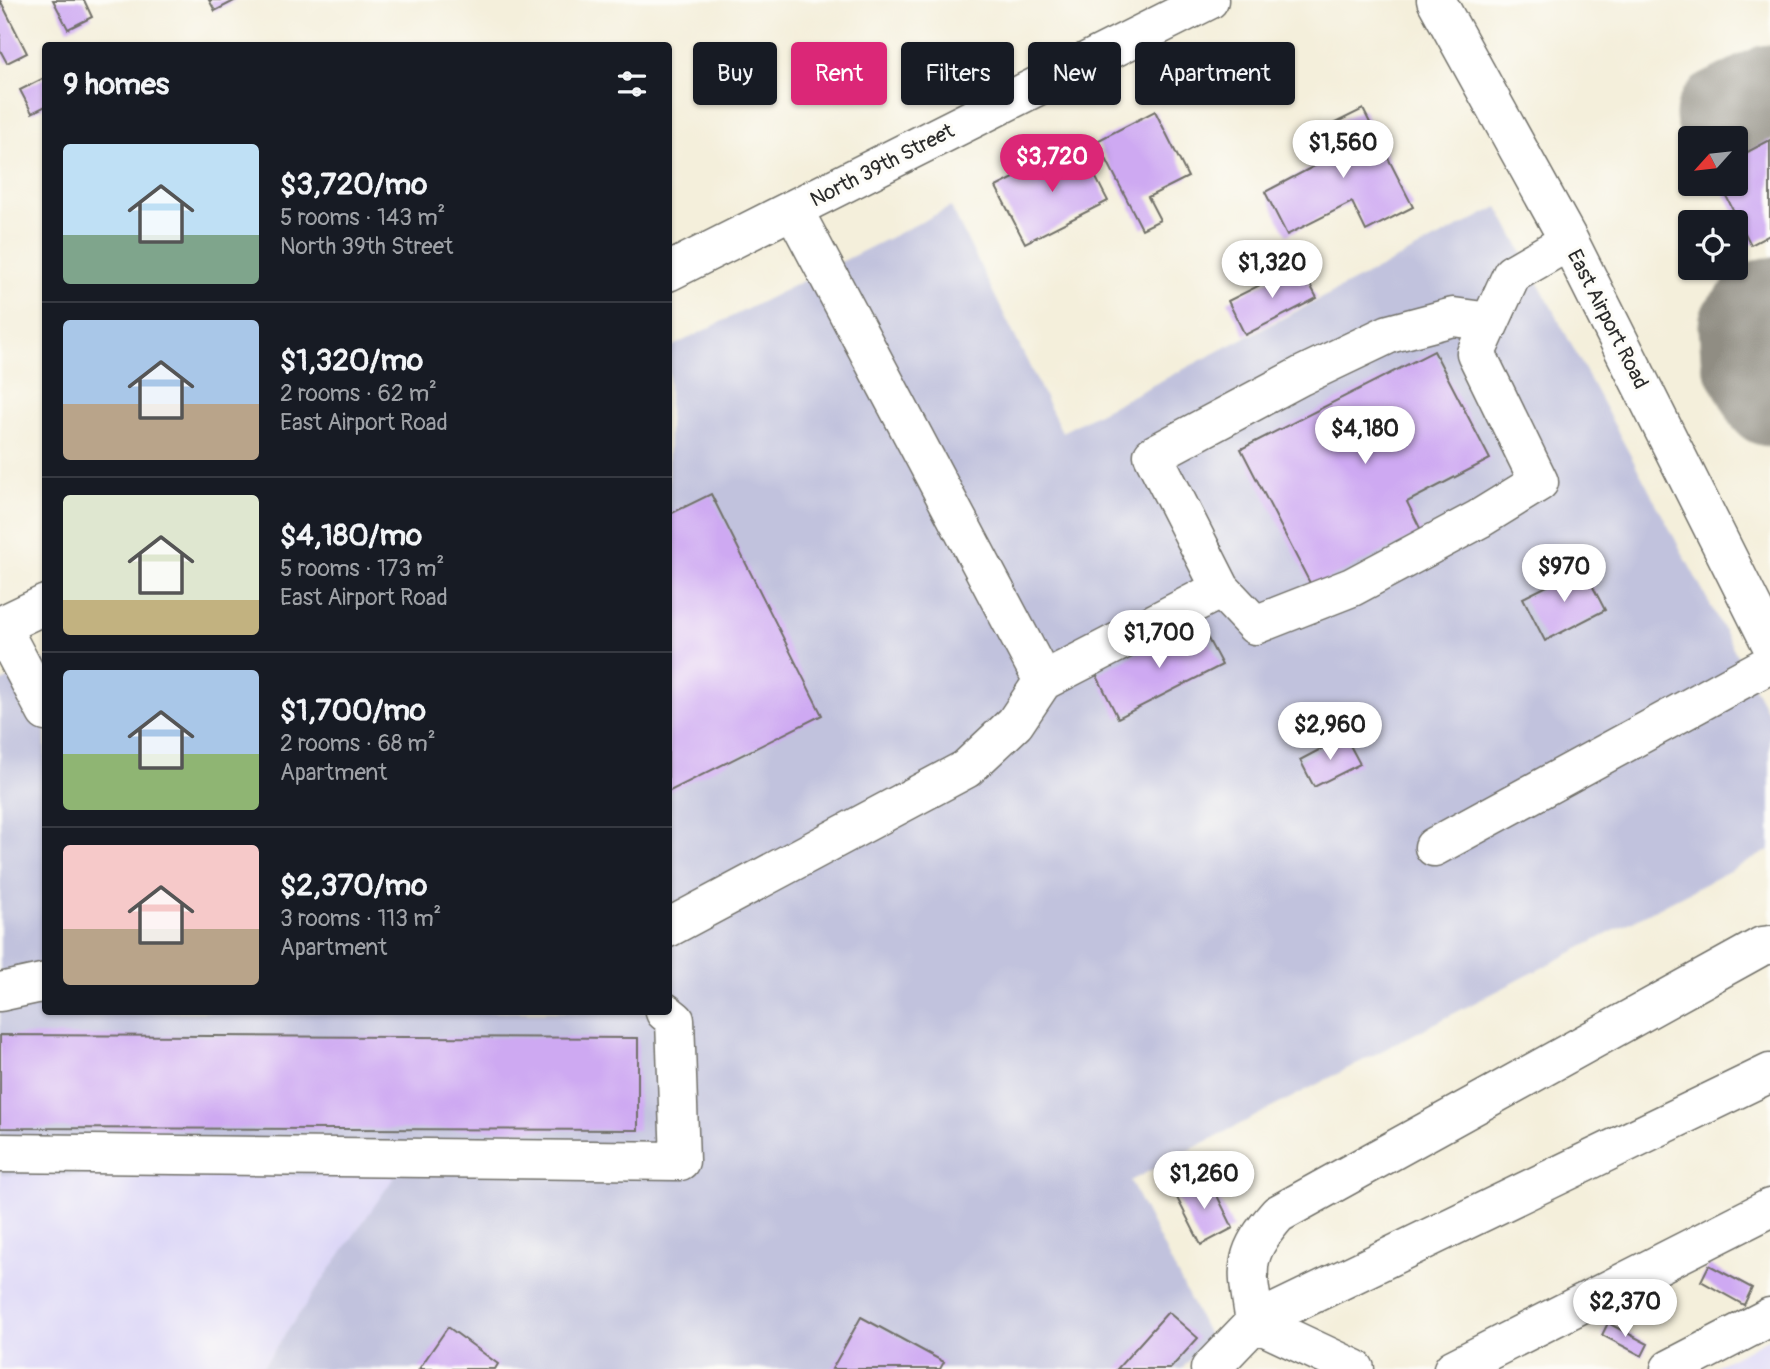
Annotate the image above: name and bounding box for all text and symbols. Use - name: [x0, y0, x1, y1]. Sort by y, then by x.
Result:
- chip: Buy: [693, 42, 777, 105]
- chip: Rent: [791, 42, 887, 105]
- chip: Filters: [901, 42, 1014, 105]
- chip: New: [1028, 42, 1121, 105]
- chip: Apartment: [1135, 42, 1295, 105]
- icon: filters: [613, 65, 651, 103]
- text: 9 homes: [63, 66, 169, 103]
- street label: North 39th Street: [806, 117, 959, 213]
- pin: $1,560: [1286, 120, 1400, 180]
- north arrow: [1678, 126, 1748, 196]
- map controls: [1678, 126, 1748, 280]
- text: $1,560: [1309, 128, 1377, 157]
- pin: $3,720: [995, 134, 1109, 194]
- text: $3,720: [1016, 142, 1088, 171]
- text: $3,720/mo: [280, 166, 427, 203]
- icon: home: [119, 172, 203, 256]
- text: 5 rooms · 143 m²: [280, 203, 445, 232]
- button: locate: [1678, 210, 1748, 280]
- text: North 39th Street: [280, 232, 453, 261]
- pin: $1,320: [1215, 240, 1329, 300]
- street label: East Airport Road: [1561, 245, 1654, 394]
- text: $1,320: [1238, 248, 1306, 277]
- text: $1,320/mo: [280, 342, 423, 379]
- icon: home: [119, 348, 203, 432]
- text: 2 rooms · 62 m²: [280, 379, 437, 408]
- pin: $4,180: [1308, 406, 1422, 466]
- text: East Airport Road: [280, 408, 448, 437]
- text: $4,180: [1331, 414, 1399, 443]
- text: $4,180/mo: [280, 517, 422, 554]
- icon: home: [119, 523, 203, 607]
- pin: $970: [1523, 544, 1605, 604]
- text: $970: [1538, 552, 1590, 581]
- text: 5 rooms · 173 m²: [280, 554, 444, 583]
- text: East Airport Road: [280, 583, 448, 612]
- pin: $1,700: [1102, 610, 1216, 670]
- text: $1,700: [1124, 618, 1194, 647]
- text: $1,700/mo: [280, 692, 426, 729]
- icon: home: [119, 698, 203, 782]
- pin: $2,960: [1273, 702, 1387, 762]
- text: $2,960: [1294, 710, 1366, 739]
- text: 2 rooms · 68 m²: [280, 729, 436, 758]
- text: Apartment: [280, 758, 387, 787]
- text: $2,370/mo: [280, 867, 427, 904]
- icon: home: [119, 873, 203, 957]
- text: 3 rooms · 113 m²: [280, 904, 441, 933]
- text: Apartment: [280, 933, 387, 962]
- pin: $1,260: [1147, 1152, 1261, 1211]
- text: $1,260: [1169, 1159, 1239, 1188]
- pin: $2,370: [1568, 1280, 1682, 1339]
- text: $2,370: [1589, 1287, 1661, 1316]

